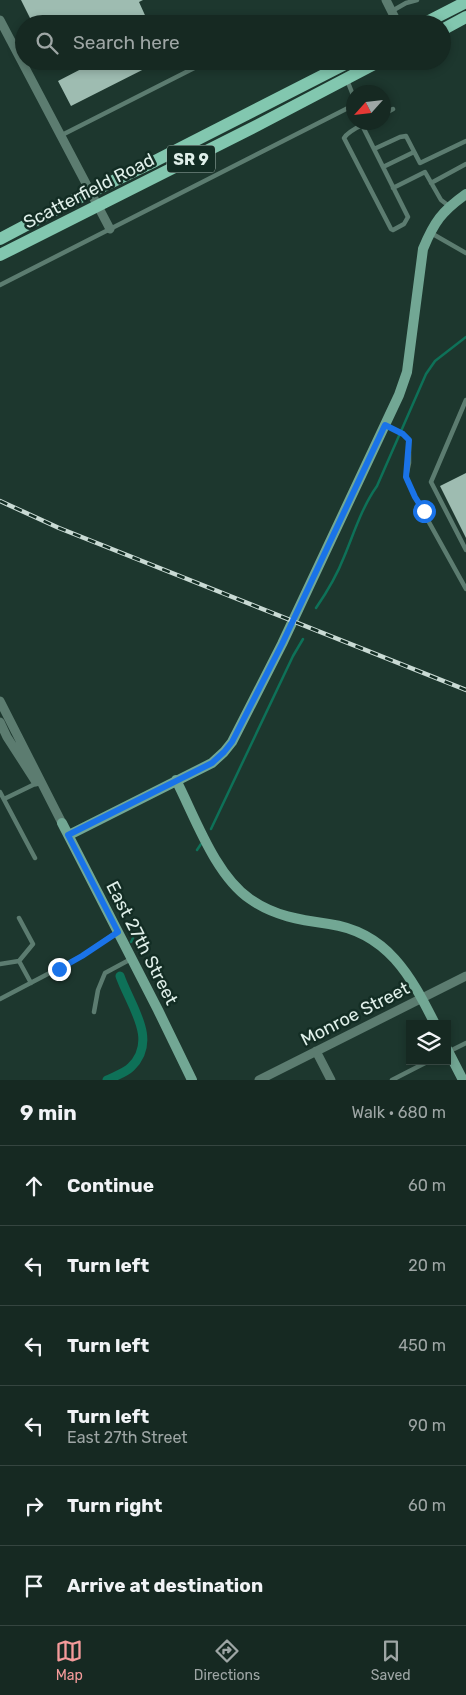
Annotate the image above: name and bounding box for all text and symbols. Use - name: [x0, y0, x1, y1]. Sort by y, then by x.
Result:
- search box: [15, 15, 451, 70]
- icon: search: [33, 29, 61, 57]
- text: Search here: [73, 31, 180, 54]
- north arrow: [346, 85, 391, 130]
- road number: SR 9: [167, 146, 215, 172]
- street label: Scatterfield Road: [20, 148, 158, 234]
- route start: [413, 500, 436, 523]
- street label: East 27th Street: [101, 878, 183, 1008]
- route end: [48, 958, 71, 981]
- street label: Monroe Street: [297, 977, 413, 1051]
- map controls: [406, 1020, 451, 1065]
- button: layers: [406, 1020, 451, 1065]
- text: 9 min: [20, 1100, 77, 1125]
- text: Walk · 680 m: [351, 1103, 446, 1122]
- icon: ahead: [20, 1172, 48, 1200]
- text: Continue: [67, 1174, 154, 1197]
- text: 60 m: [408, 1176, 446, 1195]
- icon: left: [20, 1252, 48, 1280]
- text: Turn left: [67, 1254, 149, 1277]
- text: 20 m: [408, 1256, 446, 1275]
- icon: left: [20, 1332, 48, 1360]
- text: Turn left: [67, 1334, 149, 1357]
- text: 450 m: [398, 1336, 446, 1355]
- text: Turn left: [67, 1405, 149, 1428]
- icon: left: [20, 1412, 48, 1440]
- text: 90 m: [408, 1416, 446, 1435]
- text: East 27th Street: [67, 1428, 188, 1447]
- icon: right: [20, 1492, 48, 1520]
- text: Turn right: [67, 1494, 162, 1517]
- text: 60 m: [408, 1496, 446, 1515]
- icon: arrive: [20, 1572, 48, 1600]
- text: Arrive at destination: [67, 1574, 263, 1597]
- tab: Map: [55, 1637, 83, 1684]
- tab: Directions: [194, 1637, 260, 1684]
- tab: Saved: [371, 1637, 411, 1684]

